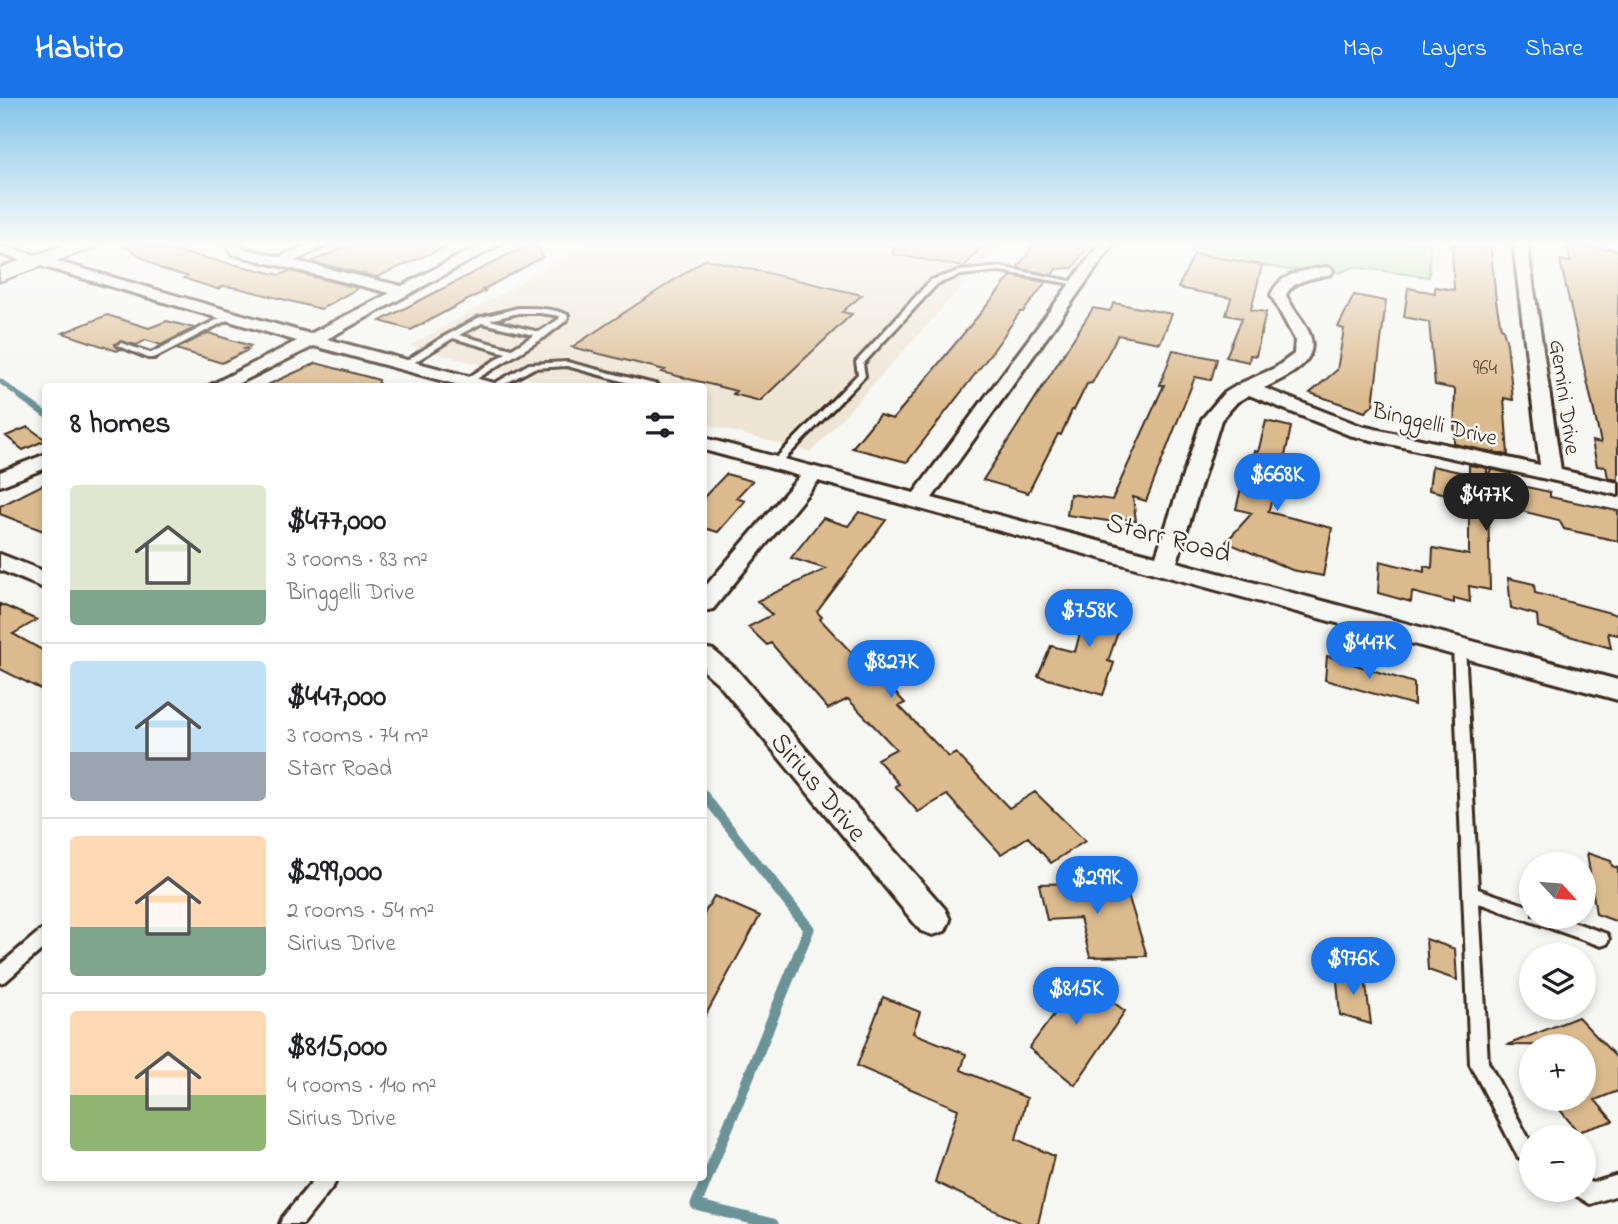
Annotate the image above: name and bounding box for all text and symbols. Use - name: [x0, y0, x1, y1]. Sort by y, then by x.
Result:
- text: Habito: [35, 25, 124, 73]
- text: Map: [1343, 32, 1383, 67]
- text: Layers: [1421, 32, 1487, 67]
- text: Share: [1525, 32, 1583, 67]
- street label: Gemini Drive: [1539, 338, 1588, 458]
- house number: 964: [1473, 354, 1497, 384]
- street label: Binggelli Drive: [1367, 395, 1501, 457]
- text: 8 homes: [70, 403, 171, 447]
- icon: filters: [641, 406, 679, 444]
- pin: $668K: [1228, 454, 1326, 513]
- text: $668K: [1250, 459, 1304, 492]
- pin: $477K: [1437, 474, 1535, 533]
- text: $477K: [1459, 479, 1513, 512]
- text: $477,000: [287, 500, 386, 544]
- street label: Starr Road: [1101, 503, 1235, 576]
- icon: home: [126, 513, 210, 597]
- text: 3 rooms · 83 m²: [287, 544, 428, 577]
- text: Binggelli Drive: [287, 577, 415, 610]
- pin: $758K: [1040, 589, 1138, 649]
- text: $758K: [1061, 595, 1117, 628]
- pin: $447K: [1320, 622, 1418, 681]
- text: $447K: [1342, 627, 1396, 660]
- pin: $827K: [842, 640, 940, 700]
- text: $827K: [864, 646, 918, 679]
- text: $447,000: [287, 676, 386, 720]
- icon: home: [126, 689, 210, 773]
- text: 3 rooms · 74 m²: [287, 720, 429, 753]
- street label: Sirius Drive: [759, 724, 876, 852]
- text: Starr Road: [287, 753, 392, 786]
- text: $299,000: [287, 851, 382, 895]
- north arrow: [1519, 852, 1596, 929]
- map controls: [1519, 852, 1596, 1202]
- pin: $299K: [1048, 856, 1146, 916]
- text: $299K: [1072, 862, 1122, 895]
- icon: home: [126, 864, 210, 948]
- text: 2 rooms · 54 m²: [287, 895, 434, 928]
- text: Sirius Drive: [287, 928, 396, 961]
- pin: $976K: [1304, 937, 1402, 997]
- text: $976K: [1327, 943, 1379, 976]
- button: layers: [1519, 943, 1596, 1020]
- pin: $815K: [1027, 968, 1125, 1027]
- text: $815K: [1049, 973, 1103, 1006]
- text: $815,000: [287, 1026, 387, 1070]
- button: +: [1519, 1034, 1596, 1111]
- icon: home: [126, 1039, 210, 1123]
- text: 4 rooms · 140 m²: [287, 1070, 436, 1103]
- text: Sirius Drive: [287, 1103, 396, 1136]
- button: −: [1519, 1125, 1596, 1202]

